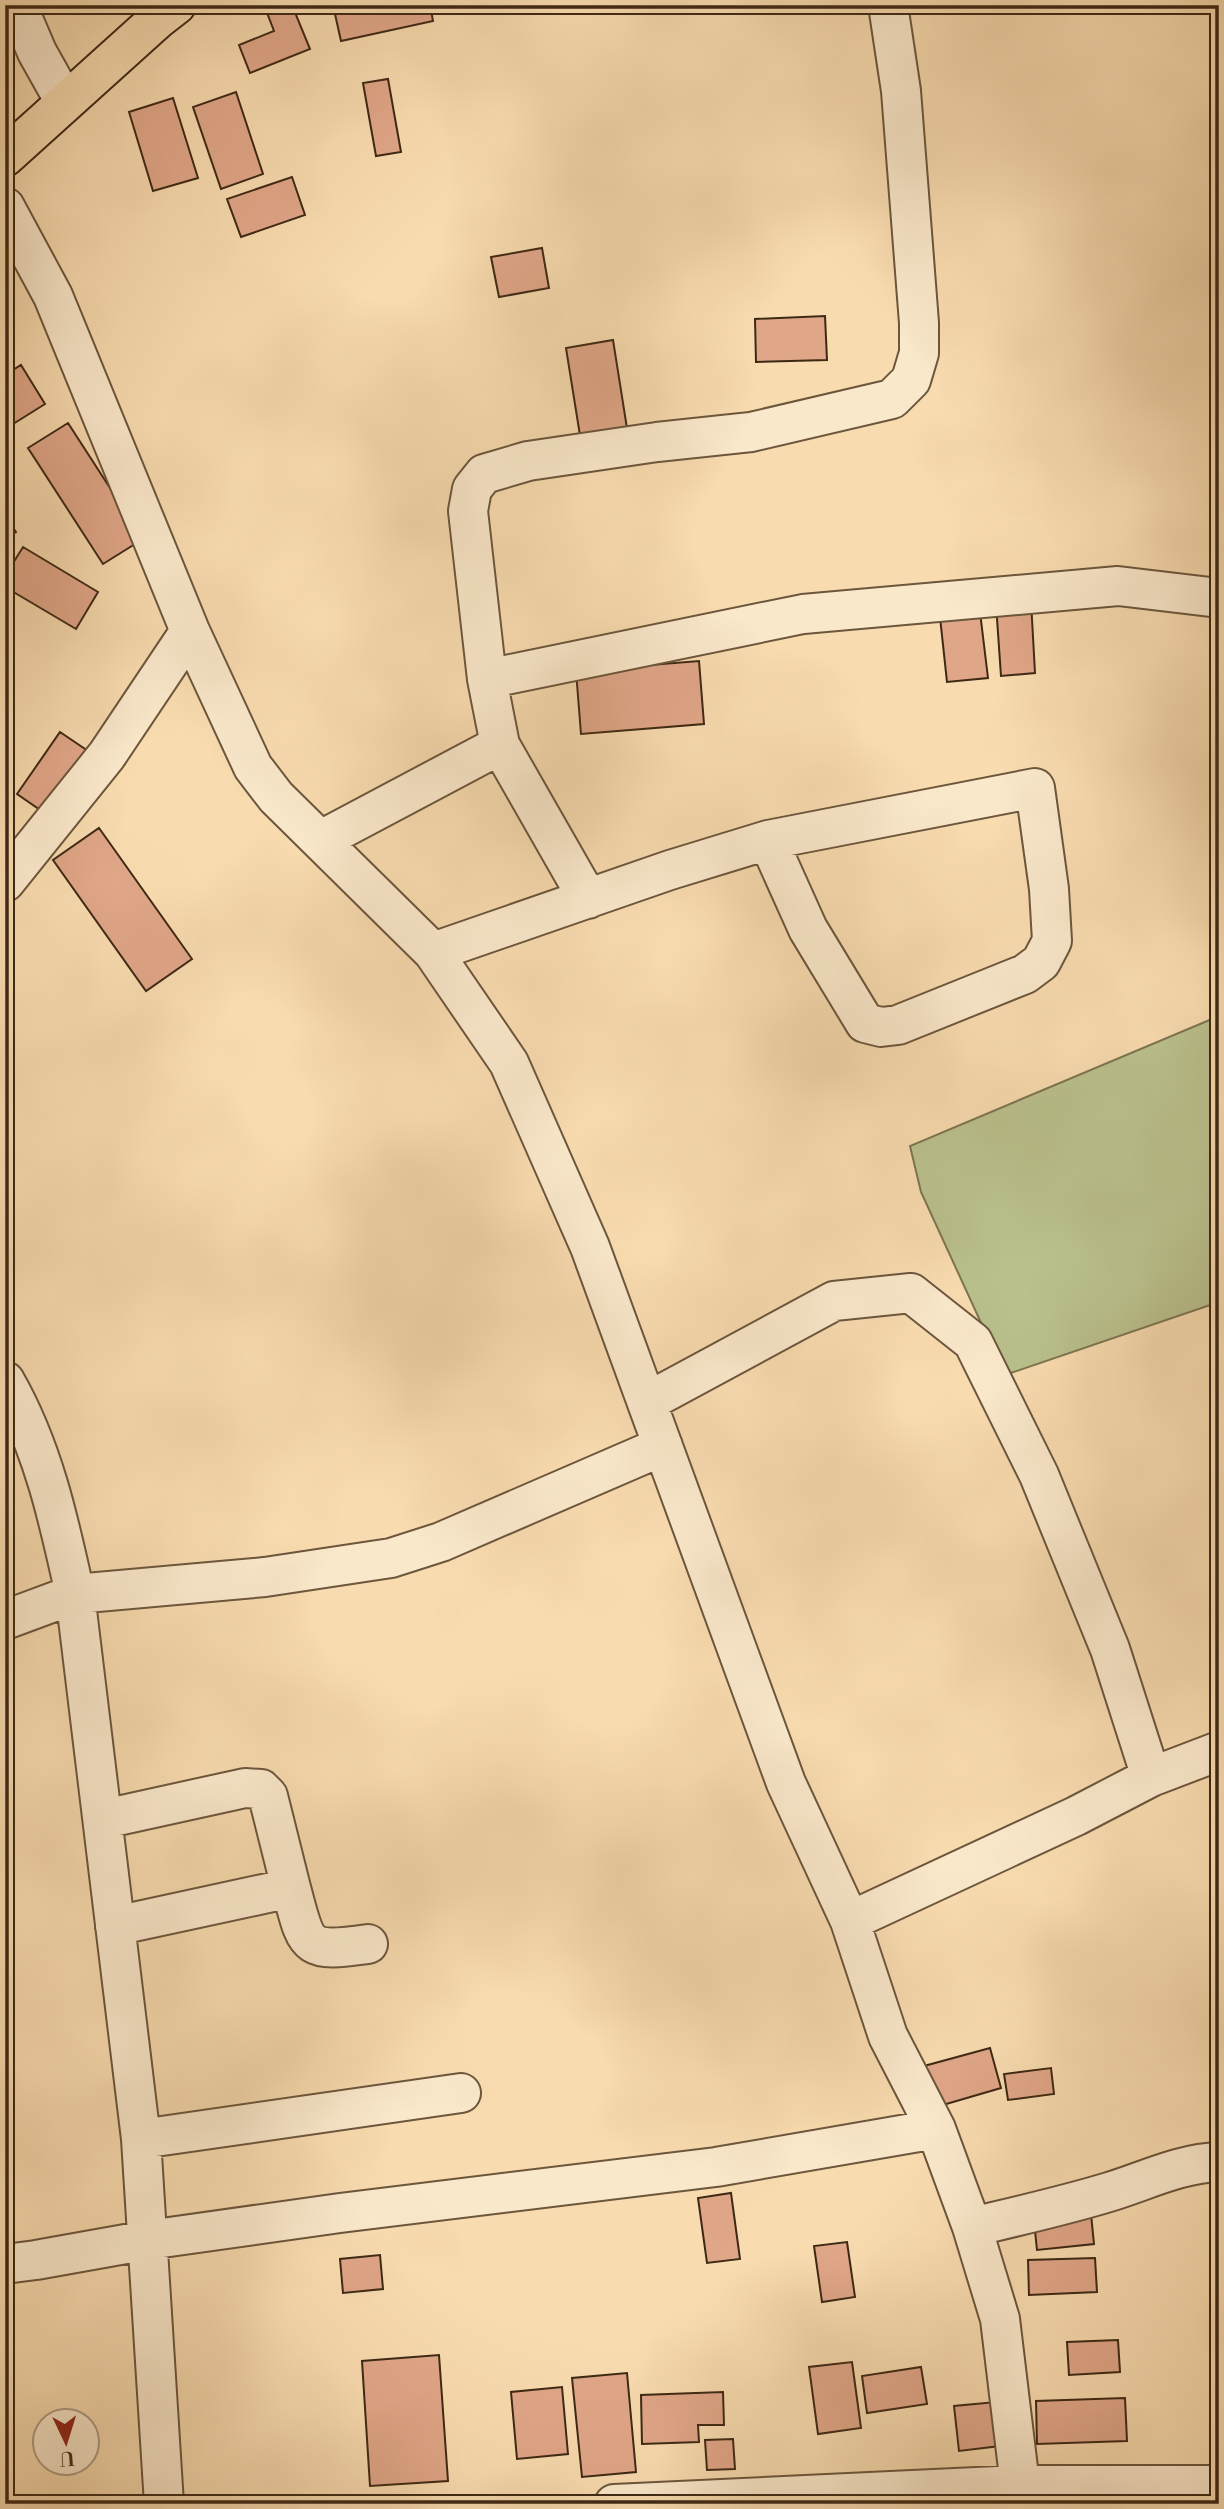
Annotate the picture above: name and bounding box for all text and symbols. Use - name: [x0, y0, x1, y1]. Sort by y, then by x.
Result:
- north arrow: [32, 2408, 102, 2478]
- text: U: [59, 2445, 75, 2470]

